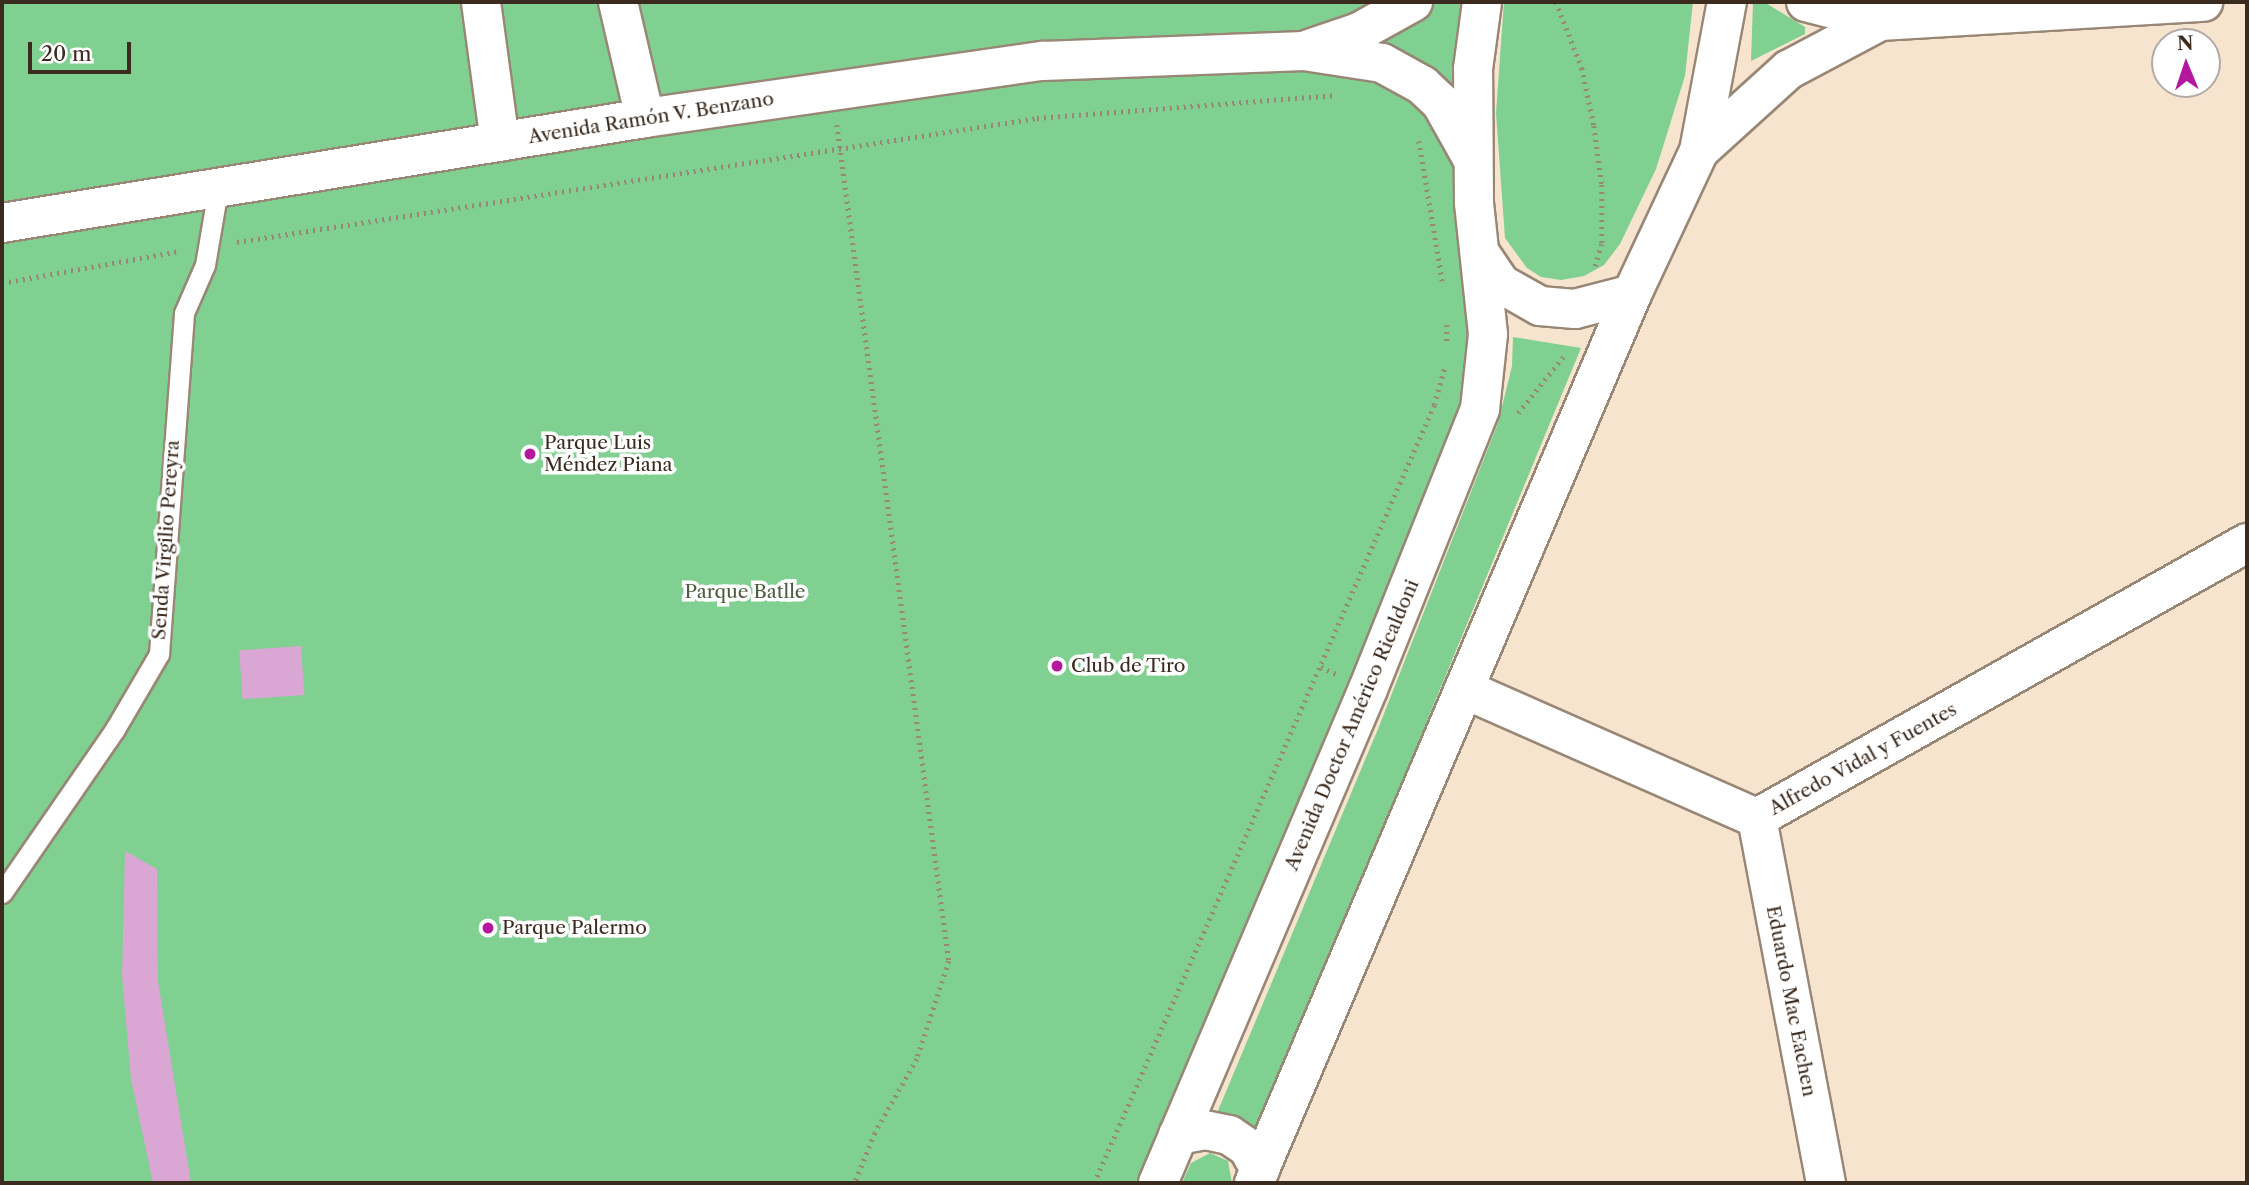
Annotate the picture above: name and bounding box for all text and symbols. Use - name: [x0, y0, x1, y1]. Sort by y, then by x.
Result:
- scale bar: [32, 28, 135, 72]
- north arrow: [2151, 28, 2221, 98]
- text: N: [2177, 32, 2194, 55]
- text: 20 m: [41, 41, 92, 66]
- street label: Avenida Ramón V. Benzano: [526, 87, 776, 149]
- place label: Parque Luis Méndez Piana: [544, 432, 673, 476]
- street label: Senda Virgilio Pereyra: [148, 439, 184, 641]
- marker: Parque Luis Méndez Piana: [522, 446, 538, 462]
- street label: Avenida Doctor Américo Ricaldoni: [1280, 575, 1424, 875]
- park label: Parque Batlle: [685, 581, 805, 603]
- place label: Club de Tiro: [1071, 655, 1186, 677]
- marker: Club de Tiro: [1049, 658, 1065, 674]
- street label: Alfredo Vidal y Fuentes: [1764, 697, 1962, 821]
- street label: Eduardo Mac Eachen: [1761, 904, 1821, 1098]
- place label: Parque Palermo: [502, 917, 647, 939]
- marker: Parque Palermo: [480, 920, 496, 936]

